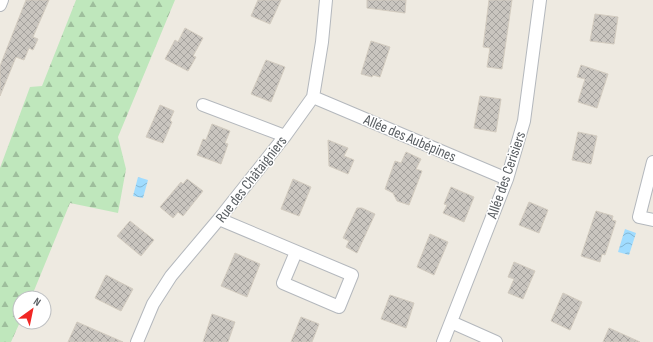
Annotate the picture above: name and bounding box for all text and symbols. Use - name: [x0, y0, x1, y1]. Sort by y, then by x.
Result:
- street label: Allée des Aubépines: [360, 110, 459, 166]
- street label: Allée des Cerisiers: [482, 129, 530, 222]
- street label: Rue des Châtaigniers: [212, 132, 291, 226]
- north arrow: [12, 290, 52, 330]
- text: N: [31, 295, 43, 309]

